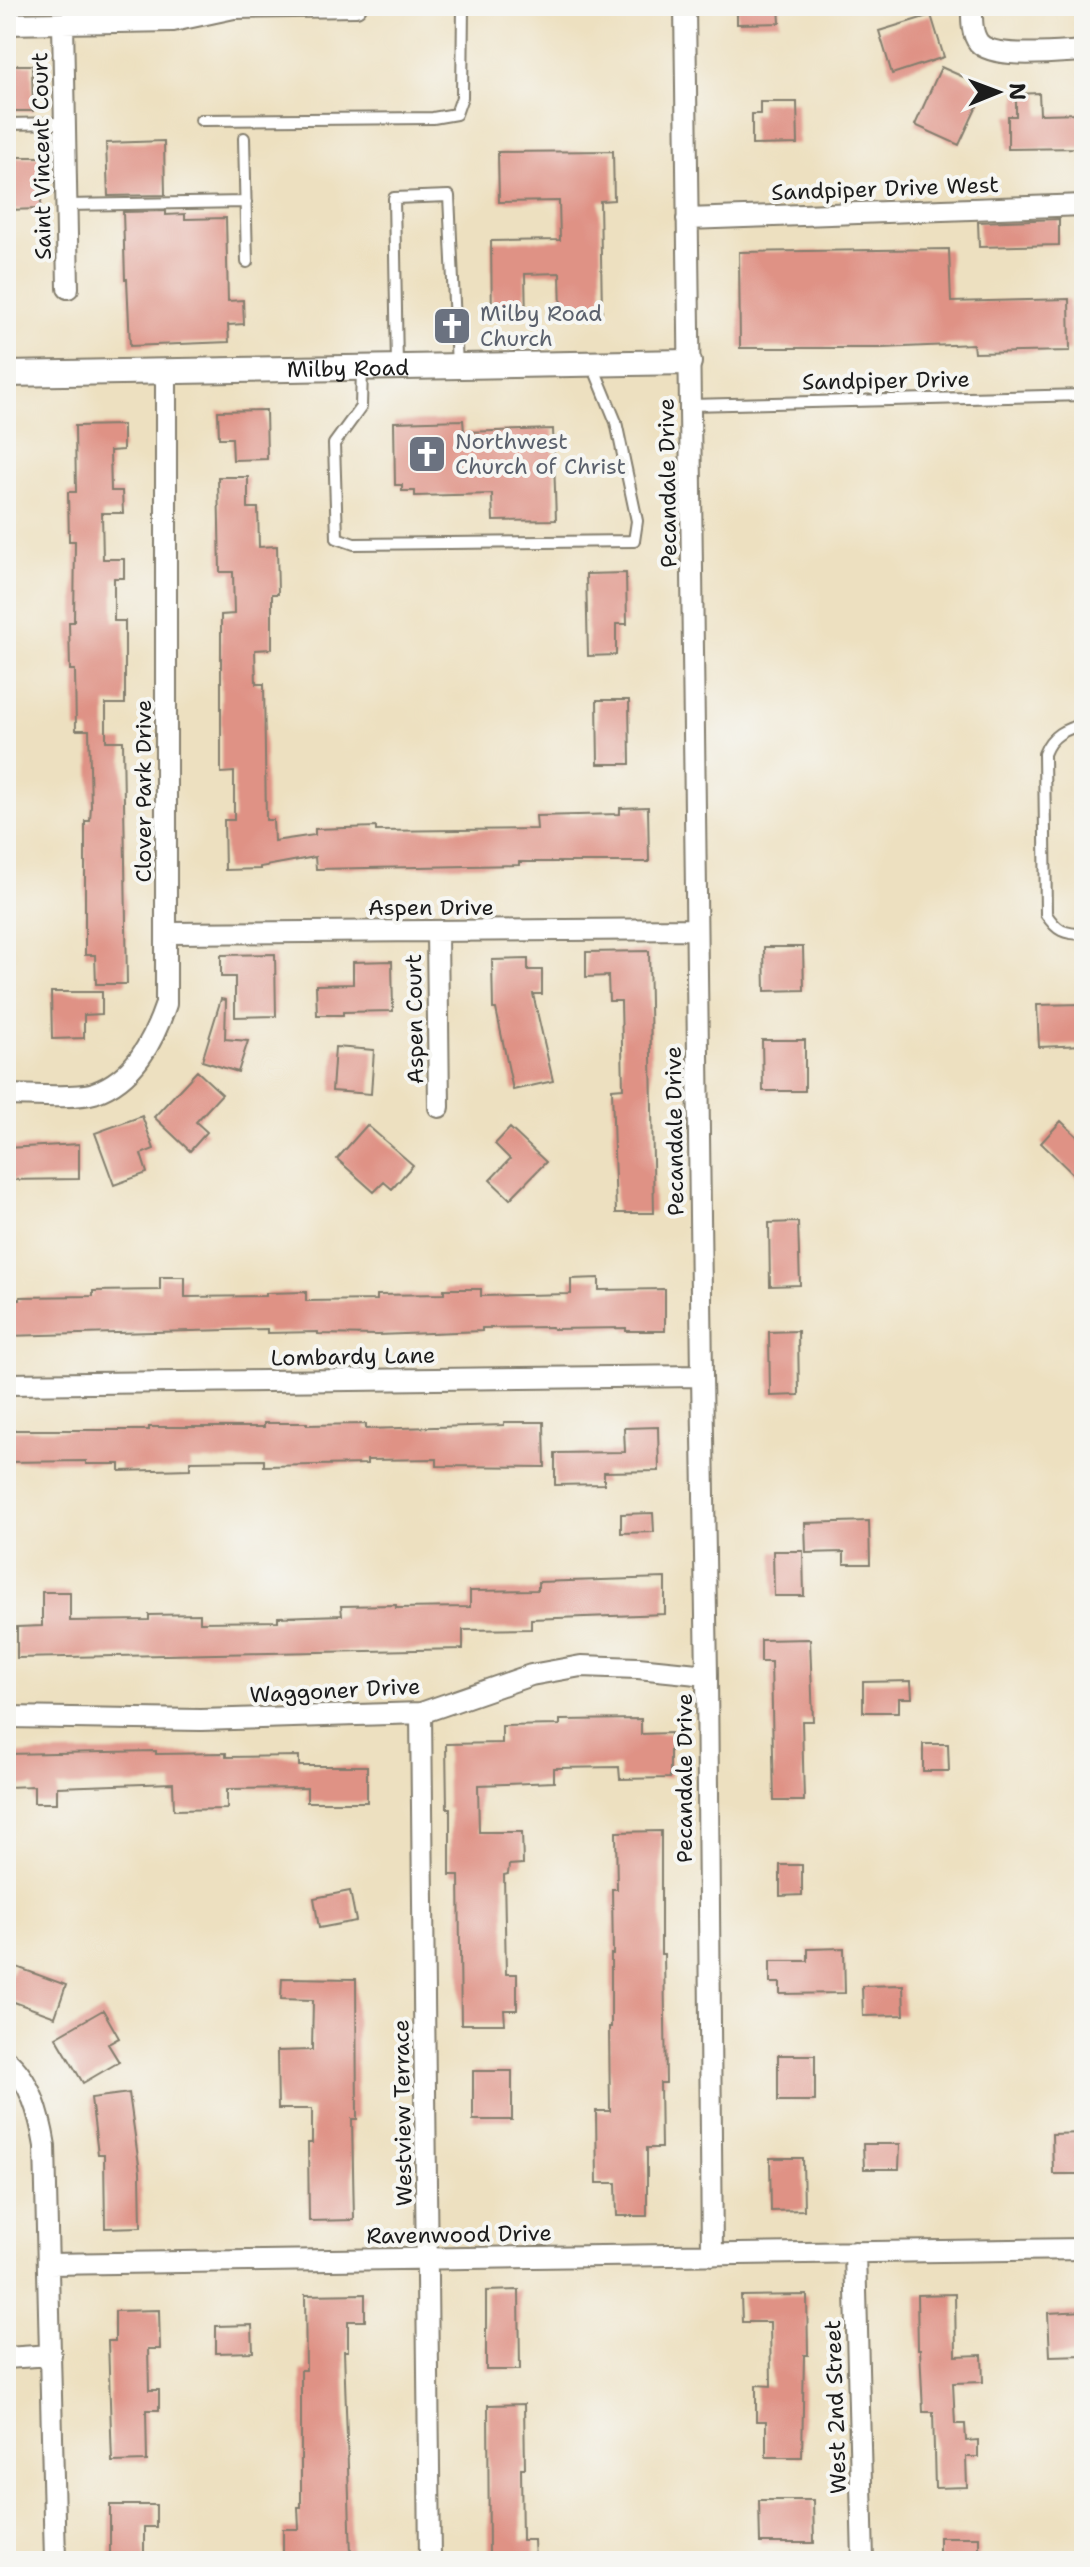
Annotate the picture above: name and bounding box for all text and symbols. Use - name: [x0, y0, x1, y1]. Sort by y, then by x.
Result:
- street label: Saint Vincent Court: [25, 52, 58, 260]
- north arrow: [958, 52, 1038, 132]
- text: N: [1003, 83, 1032, 101]
- street label: Sandpiper Drive West: [771, 170, 999, 207]
- place label: Milby Road Church: [480, 299, 602, 353]
- church icon: Milby Road Church: [431, 305, 473, 347]
- street label: Milby Road: [287, 353, 409, 384]
- street label: Sandpiper Drive: [802, 365, 970, 396]
- street label: Pecandale Drive: [652, 398, 683, 568]
- place label: Northwest Church of Christ: [455, 427, 626, 481]
- church icon: Northwest Church of Christ: [406, 433, 448, 475]
- street label: Clover Park Drive: [129, 700, 158, 882]
- street label: Aspen Drive: [368, 893, 494, 922]
- street label: Aspen Court: [399, 954, 430, 1084]
- street label: Pecandale Drive: [659, 1046, 690, 1216]
- street label: Lombardy Lane: [270, 1341, 436, 1372]
- street label: Waggoner Drive: [249, 1672, 421, 1709]
- street label: Pecandale Drive: [670, 1693, 699, 1863]
- street label: Westview Terrace: [386, 2019, 419, 2207]
- street label: Ravenwood Drive: [366, 2218, 552, 2251]
- street label: West 2nd Street: [818, 2319, 853, 2495]

